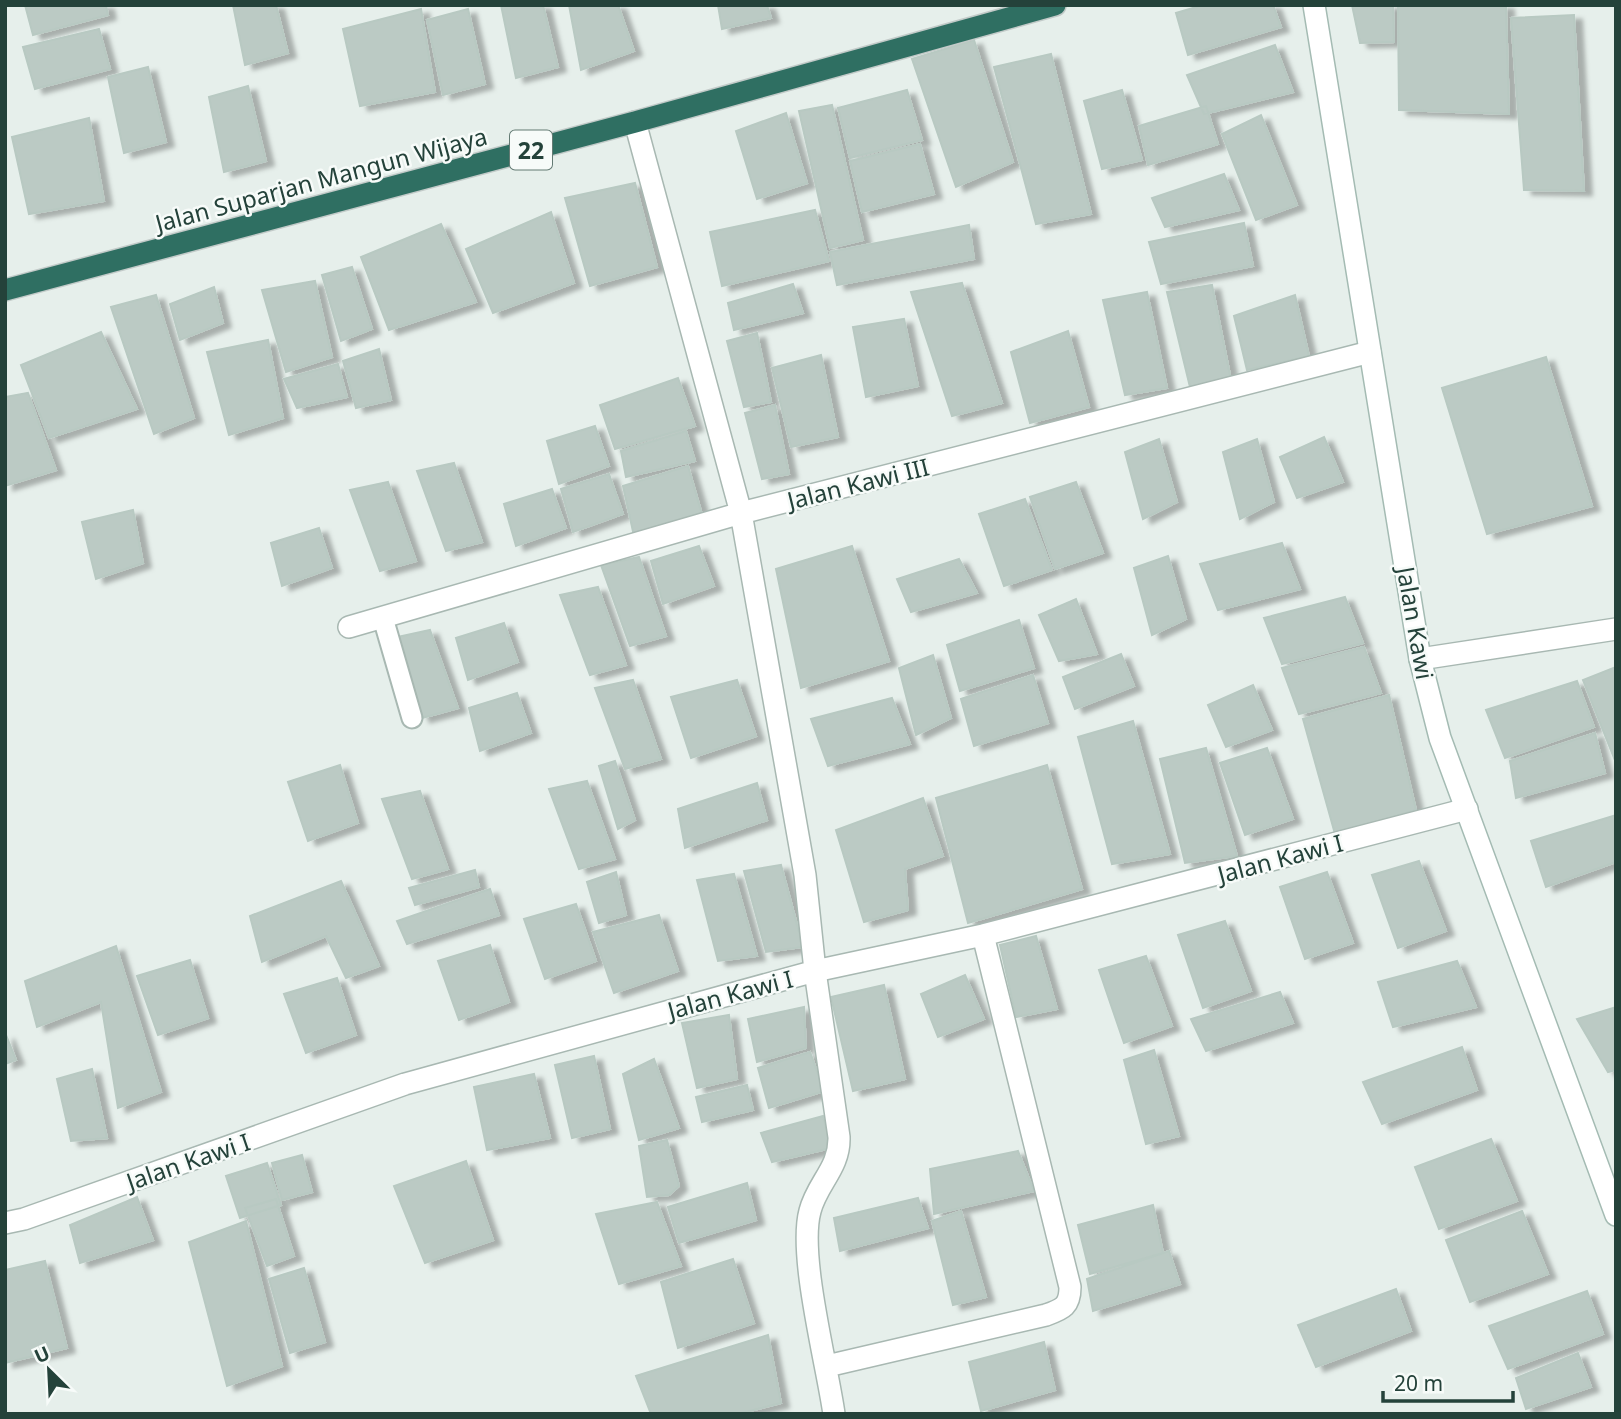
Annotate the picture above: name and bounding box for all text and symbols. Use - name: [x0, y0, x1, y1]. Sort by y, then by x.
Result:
- street label: Jalan Suparjan Mangun Wijaya: [150, 119, 491, 240]
- road number: 22: [510, 130, 552, 169]
- street label: Jalan Kawi III: [782, 449, 932, 517]
- street label: Jalan Kawi: [1389, 562, 1442, 682]
- street label: Jalan Kawi I: [1212, 825, 1346, 891]
- street label: Jalan Kawi I: [662, 961, 796, 1027]
- street label: Jalan Kawi I: [120, 1124, 254, 1198]
- north arrow: [14, 1335, 84, 1405]
- text: U: [30, 1340, 54, 1369]
- scale bar: [1383, 1360, 1512, 1404]
- text: 20 m: [1394, 1369, 1443, 1397]

